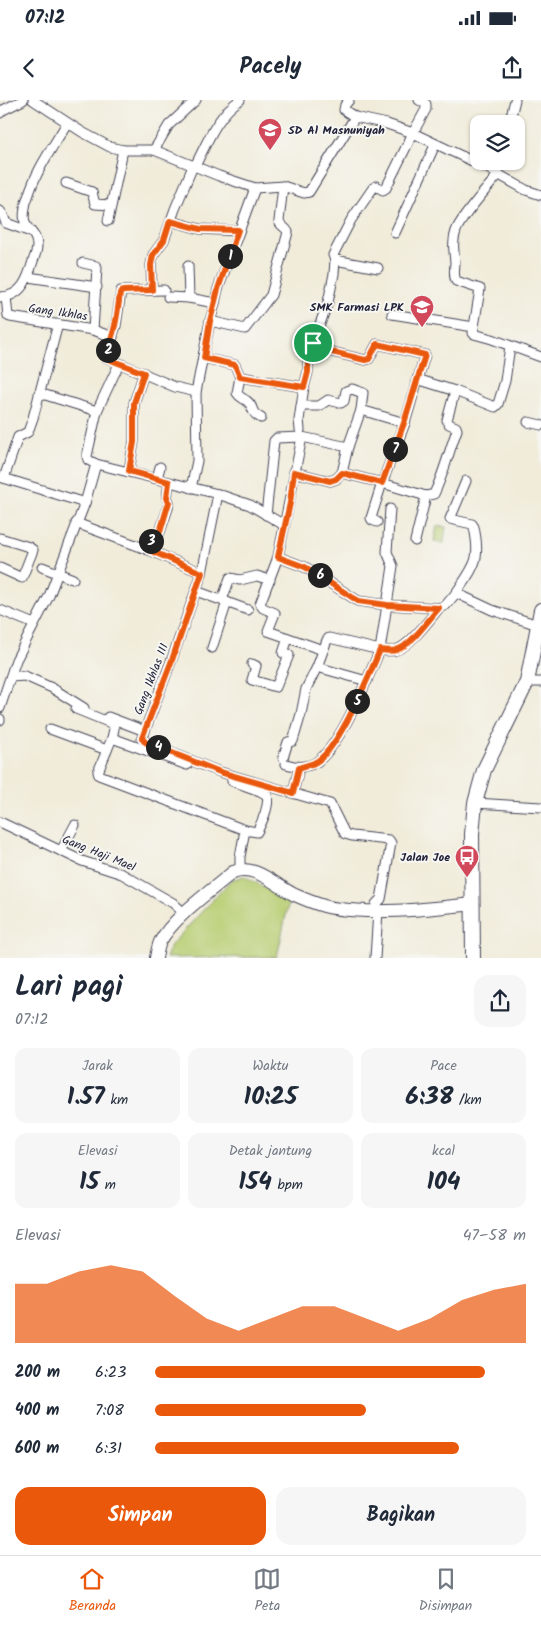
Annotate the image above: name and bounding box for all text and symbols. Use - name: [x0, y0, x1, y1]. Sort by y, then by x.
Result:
- text: 07:12: [25, 3, 65, 33]
- text: Pacely: [239, 50, 302, 85]
- icon: back: [15, 54, 43, 82]
- icon: share: [498, 54, 526, 82]
- map controls: [470, 115, 525, 170]
- button: layers: [470, 115, 525, 170]
- school or university icon: SD Al Masnuniyah: [257, 117, 283, 151]
- place label: SD Al Masnuniyah: [288, 121, 385, 140]
- pin: 1: [218, 244, 242, 268]
- text: 1: [228, 245, 233, 267]
- school or university icon: SMK Farmasi LPK: [409, 294, 435, 328]
- place label: SMK Farmasi LPK: [310, 298, 404, 317]
- street label: Gang Ikhlas: [27, 299, 89, 326]
- pin: [292, 322, 334, 364]
- icon: arrive: [299, 329, 327, 357]
- pin: 2: [96, 338, 120, 362]
- text: 2: [104, 339, 113, 361]
- pin: 7: [382, 436, 408, 462]
- text: 7: [392, 438, 399, 460]
- pin: 3: [138, 528, 164, 554]
- text: 3: [148, 530, 155, 552]
- pin: 6: [308, 562, 332, 588]
- text: 6: [317, 564, 324, 586]
- street label: Gang Ikhlas III: [129, 640, 174, 718]
- pin: 5: [344, 688, 370, 714]
- text: 5: [354, 690, 361, 712]
- pin: 4: [146, 734, 170, 760]
- text: 4: [155, 736, 162, 758]
- street label: Gang Haji Mael: [59, 830, 138, 877]
- bus stop icon: Jalan Joe: [454, 844, 480, 878]
- place label: Jalan Joe: [400, 848, 450, 867]
- text: Lari pagi: [15, 965, 123, 1010]
- button: share: [474, 975, 526, 1027]
- text: 07:12: [15, 1007, 49, 1032]
- text: Jarak: [82, 1055, 113, 1077]
- text: Waktu: [252, 1055, 289, 1077]
- text: Pace: [430, 1055, 457, 1077]
- text: 1.57: [67, 1077, 105, 1117]
- text: 10:25: [244, 1077, 297, 1117]
- text: 6:38: [405, 1077, 453, 1117]
- text: km: [105, 1089, 128, 1111]
- text: /km: [453, 1089, 482, 1111]
- text: Elevasi: [78, 1140, 117, 1162]
- text: Detak jantung: [229, 1140, 312, 1162]
- text: kcal: [432, 1140, 455, 1162]
- text: 15: [79, 1162, 99, 1202]
- text: 154: [238, 1162, 272, 1202]
- text: 104: [426, 1162, 461, 1202]
- text: m: [99, 1174, 116, 1196]
- text: bpm: [272, 1174, 303, 1196]
- text: Elevasi: [15, 1223, 60, 1248]
- text: 47–58 m: [463, 1223, 526, 1248]
- text: 200 m: [15, 1360, 60, 1385]
- text: 6:23: [95, 1360, 126, 1385]
- text: 400 m: [15, 1398, 59, 1423]
- text: 7:08: [95, 1398, 124, 1423]
- text: 600 m: [15, 1436, 59, 1461]
- text: 6:31: [95, 1436, 122, 1461]
- button: Simpan: [15, 1487, 266, 1545]
- button: Bagikan: [276, 1487, 526, 1545]
- tab: Beranda: [69, 1565, 116, 1617]
- tab: Peta: [253, 1565, 281, 1617]
- tab: Disimpan: [419, 1565, 472, 1617]

